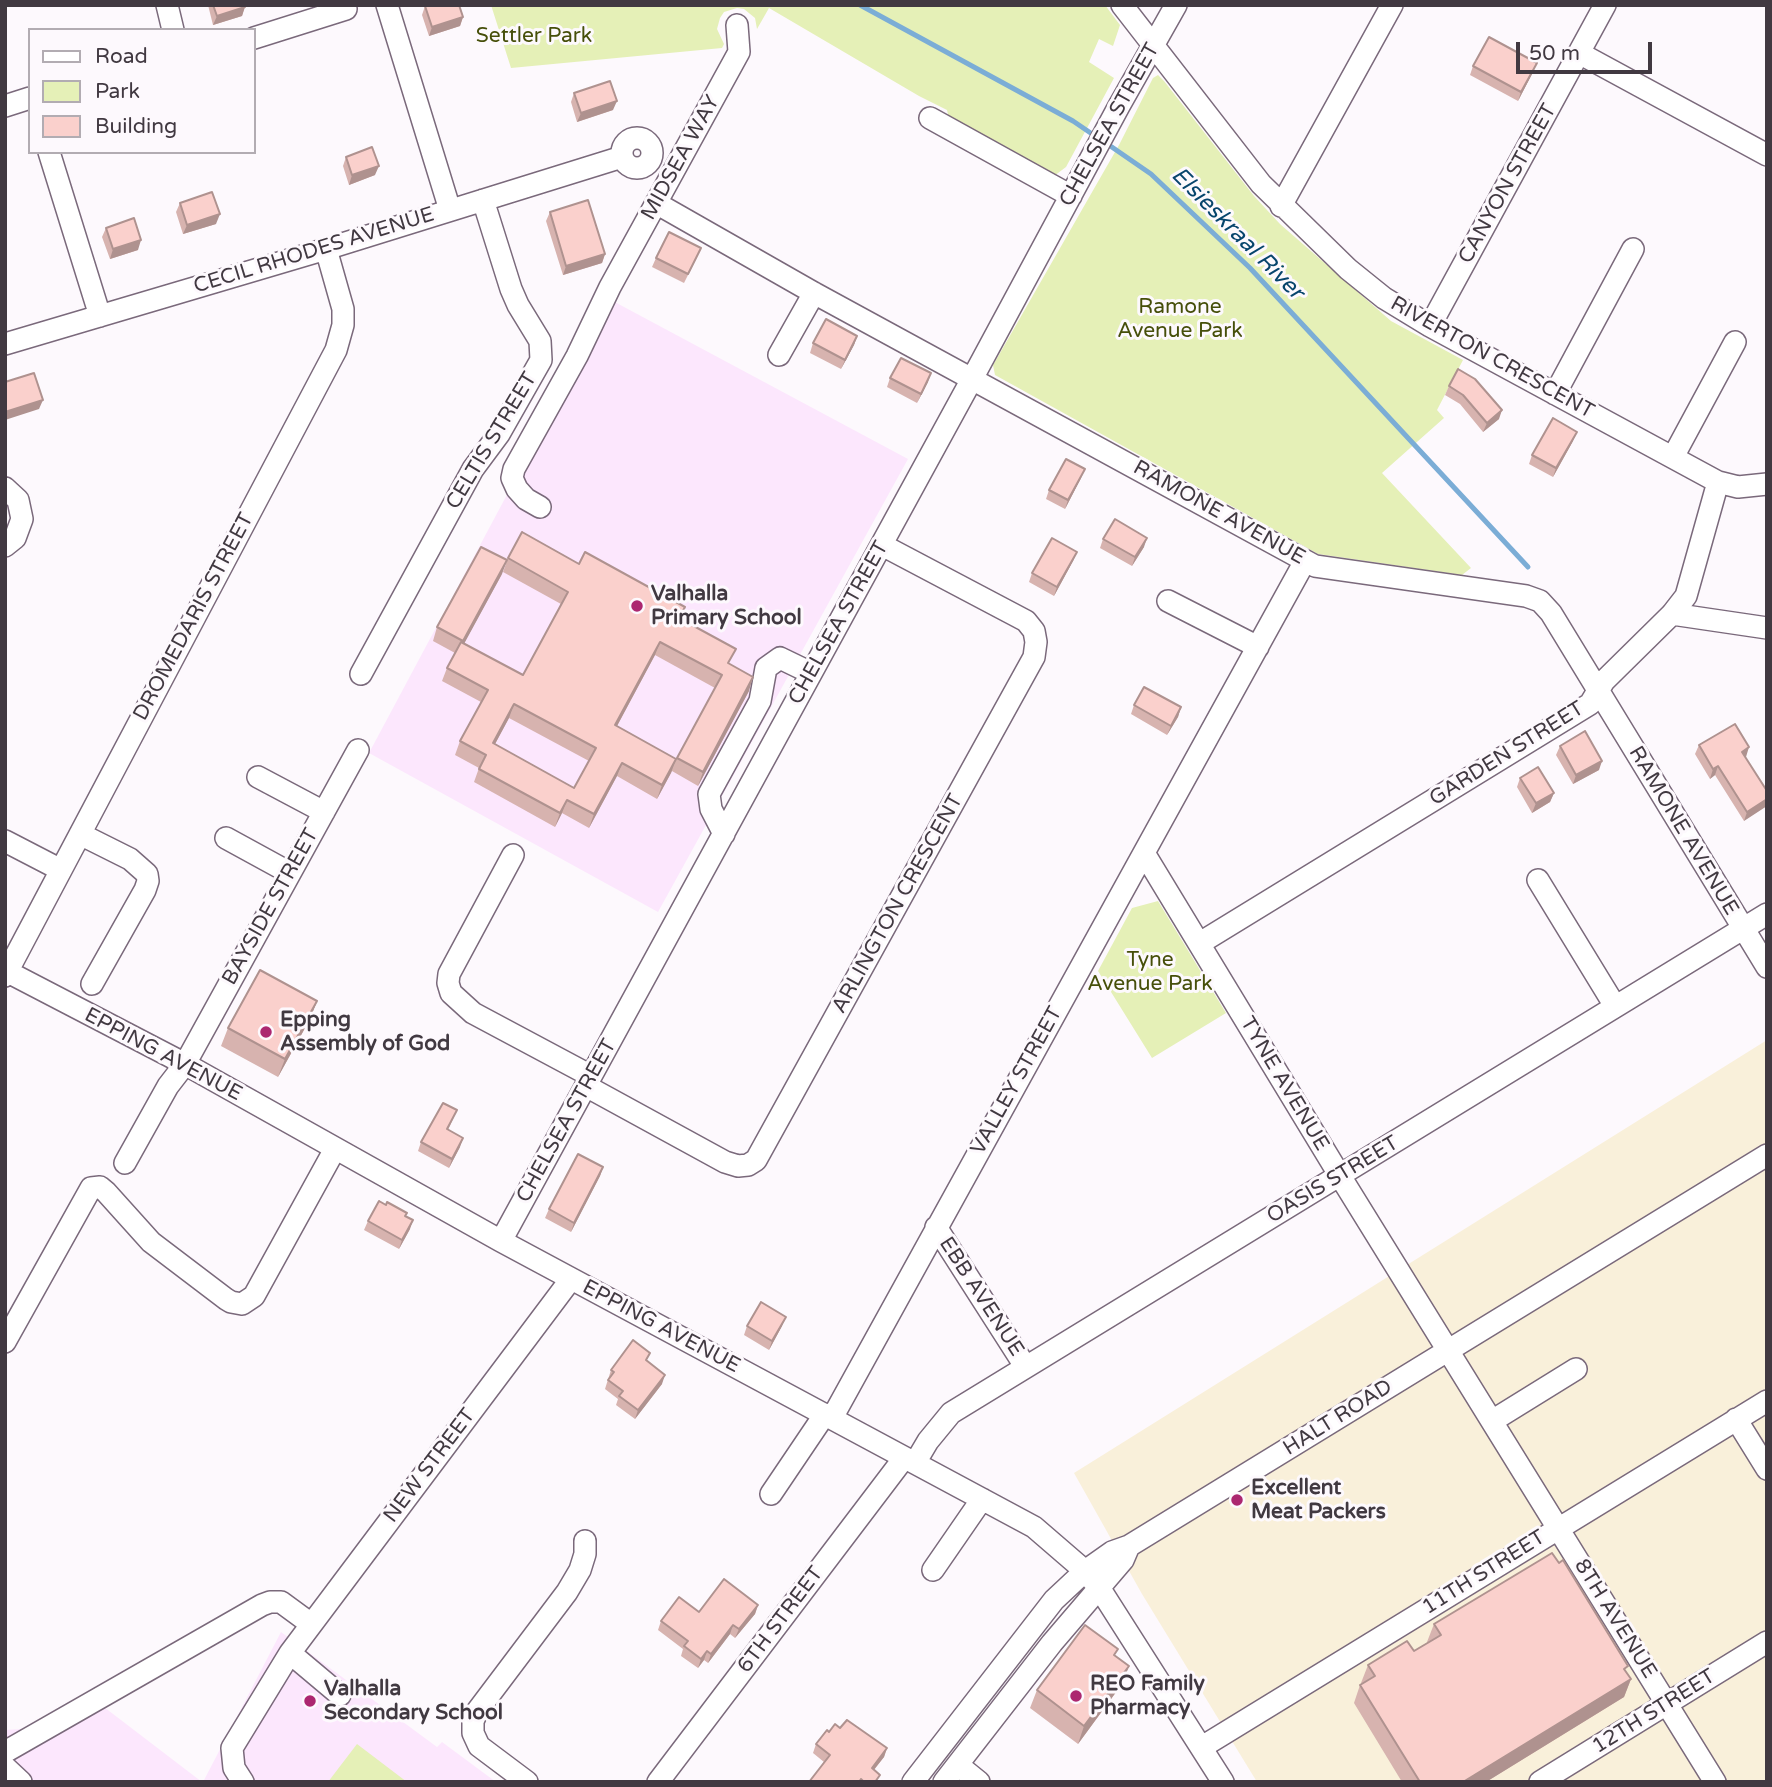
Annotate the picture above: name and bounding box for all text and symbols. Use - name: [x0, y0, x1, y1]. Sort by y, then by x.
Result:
- park label: Settler Park: [476, 23, 592, 49]
- legend: [28, 28, 256, 154]
- scale bar: [1520, 28, 1656, 72]
- street label: CHELSEA STREET: [1055, 39, 1165, 211]
- text: 50 m: [1529, 41, 1580, 66]
- text: Road: [95, 44, 148, 69]
- text: Park: [95, 79, 140, 104]
- street label: MIDSEA WAY: [636, 91, 726, 225]
- street label: CANYON STREET: [1454, 100, 1562, 268]
- text: Building: [95, 114, 177, 139]
- water label: Elsieskraal River: [1165, 162, 1309, 306]
- street label: CECIL RHODES AVENUE: [191, 202, 437, 300]
- street label: RIVERTON CRESCENT: [1386, 291, 1598, 425]
- park label: Ramone Avenue Park: [1117, 294, 1243, 344]
- street label: CELTIS STREET: [441, 368, 543, 514]
- street label: RAMONE AVENUE: [1129, 455, 1309, 571]
- street label: DROMEDARIS STREET: [129, 509, 259, 725]
- street label: CHELSEA STREET: [784, 537, 894, 709]
- place label: Valhalla Primary School: [651, 581, 802, 631]
- marker: Valhalla Primary School: [629, 598, 645, 614]
- street label: GARDEN STREET: [1425, 696, 1589, 812]
- street label: RAMONE AVENUE: [1623, 742, 1743, 920]
- street label: ARLINGTON CRESCENT: [827, 790, 969, 1018]
- street label: BAYSIDE STREET: [218, 824, 324, 990]
- park label: Tyne Avenue Park: [1087, 947, 1213, 997]
- street label: EPPING AVENUE: [80, 1003, 246, 1107]
- street label: VALLEY STREET: [966, 1003, 1068, 1159]
- place label: Epping Assembly of God: [280, 1007, 450, 1057]
- street label: TYNE AVENUE: [1234, 1012, 1334, 1156]
- marker: Epping Assembly of God: [258, 1024, 274, 1040]
- street label: CHELSEA STREET: [512, 1035, 622, 1207]
- street label: OASIS STREET: [1263, 1131, 1403, 1229]
- street label: EBB AVENUE: [933, 1233, 1029, 1361]
- street label: EPPING AVENUE: [578, 1275, 744, 1379]
- street label: HALT ROAD: [1279, 1375, 1397, 1461]
- street label: NEW STREET: [379, 1404, 481, 1528]
- place label: Excellent Meat Packers: [1251, 1475, 1386, 1525]
- marker: Excellent Meat Packers: [1229, 1492, 1245, 1508]
- street label: 11TH STREET: [1418, 1525, 1550, 1621]
- street label: 8TH AVENUE: [1568, 1555, 1662, 1683]
- street label: 6TH STREET: [733, 1562, 829, 1678]
- street label: 12TH STREET: [1588, 1664, 1720, 1760]
- place label: REO Family Pharmacy: [1090, 1671, 1205, 1721]
- place label: Valhalla Secondary School: [324, 1676, 503, 1726]
- marker: REO Family Pharmacy: [1068, 1688, 1084, 1704]
- marker: Valhalla Secondary School: [302, 1693, 318, 1709]

